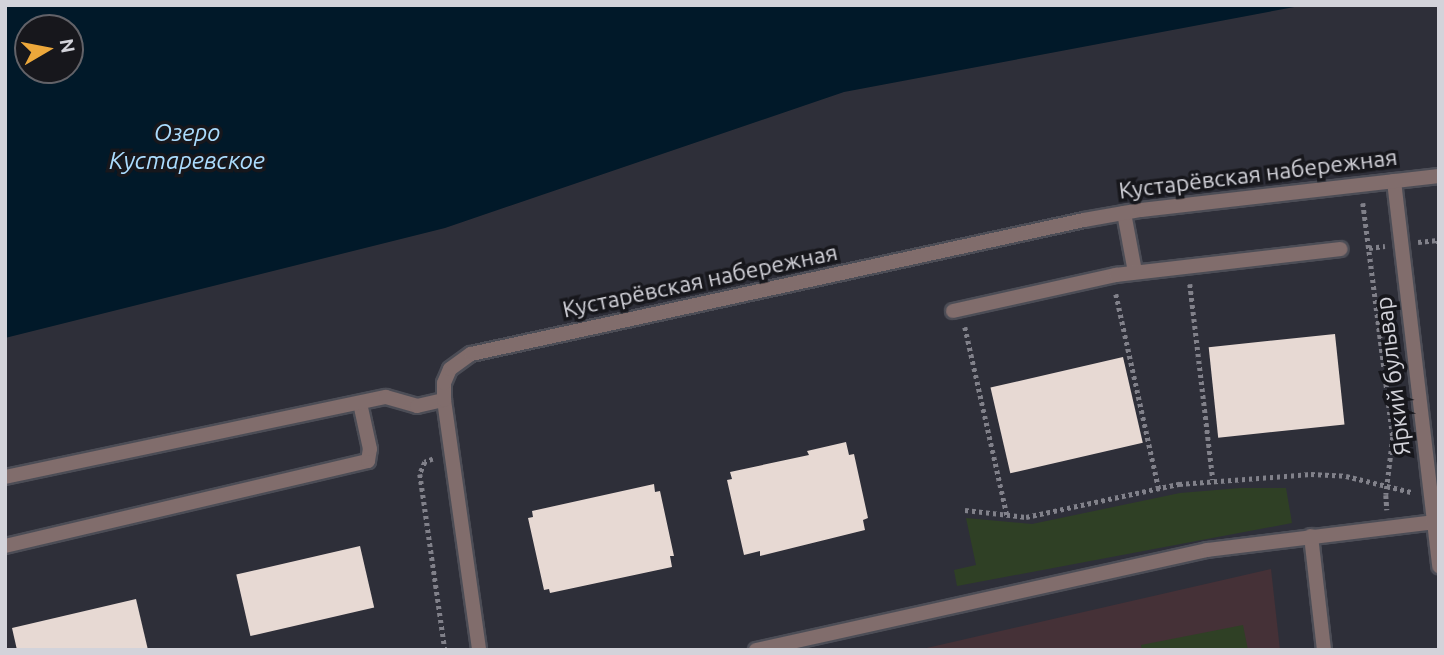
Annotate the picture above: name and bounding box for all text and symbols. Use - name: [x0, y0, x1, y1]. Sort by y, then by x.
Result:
- north arrow: [14, 14, 84, 84]
- text: N: [56, 37, 80, 55]
- water label: Озеро Кустаревское: [109, 119, 265, 175]
- street label: Кустарёвская набережная: [1117, 143, 1399, 205]
- street label: Кустарёвская набережная: [560, 238, 840, 324]
- street label: Яркий бульвар: [1370, 295, 1416, 457]

